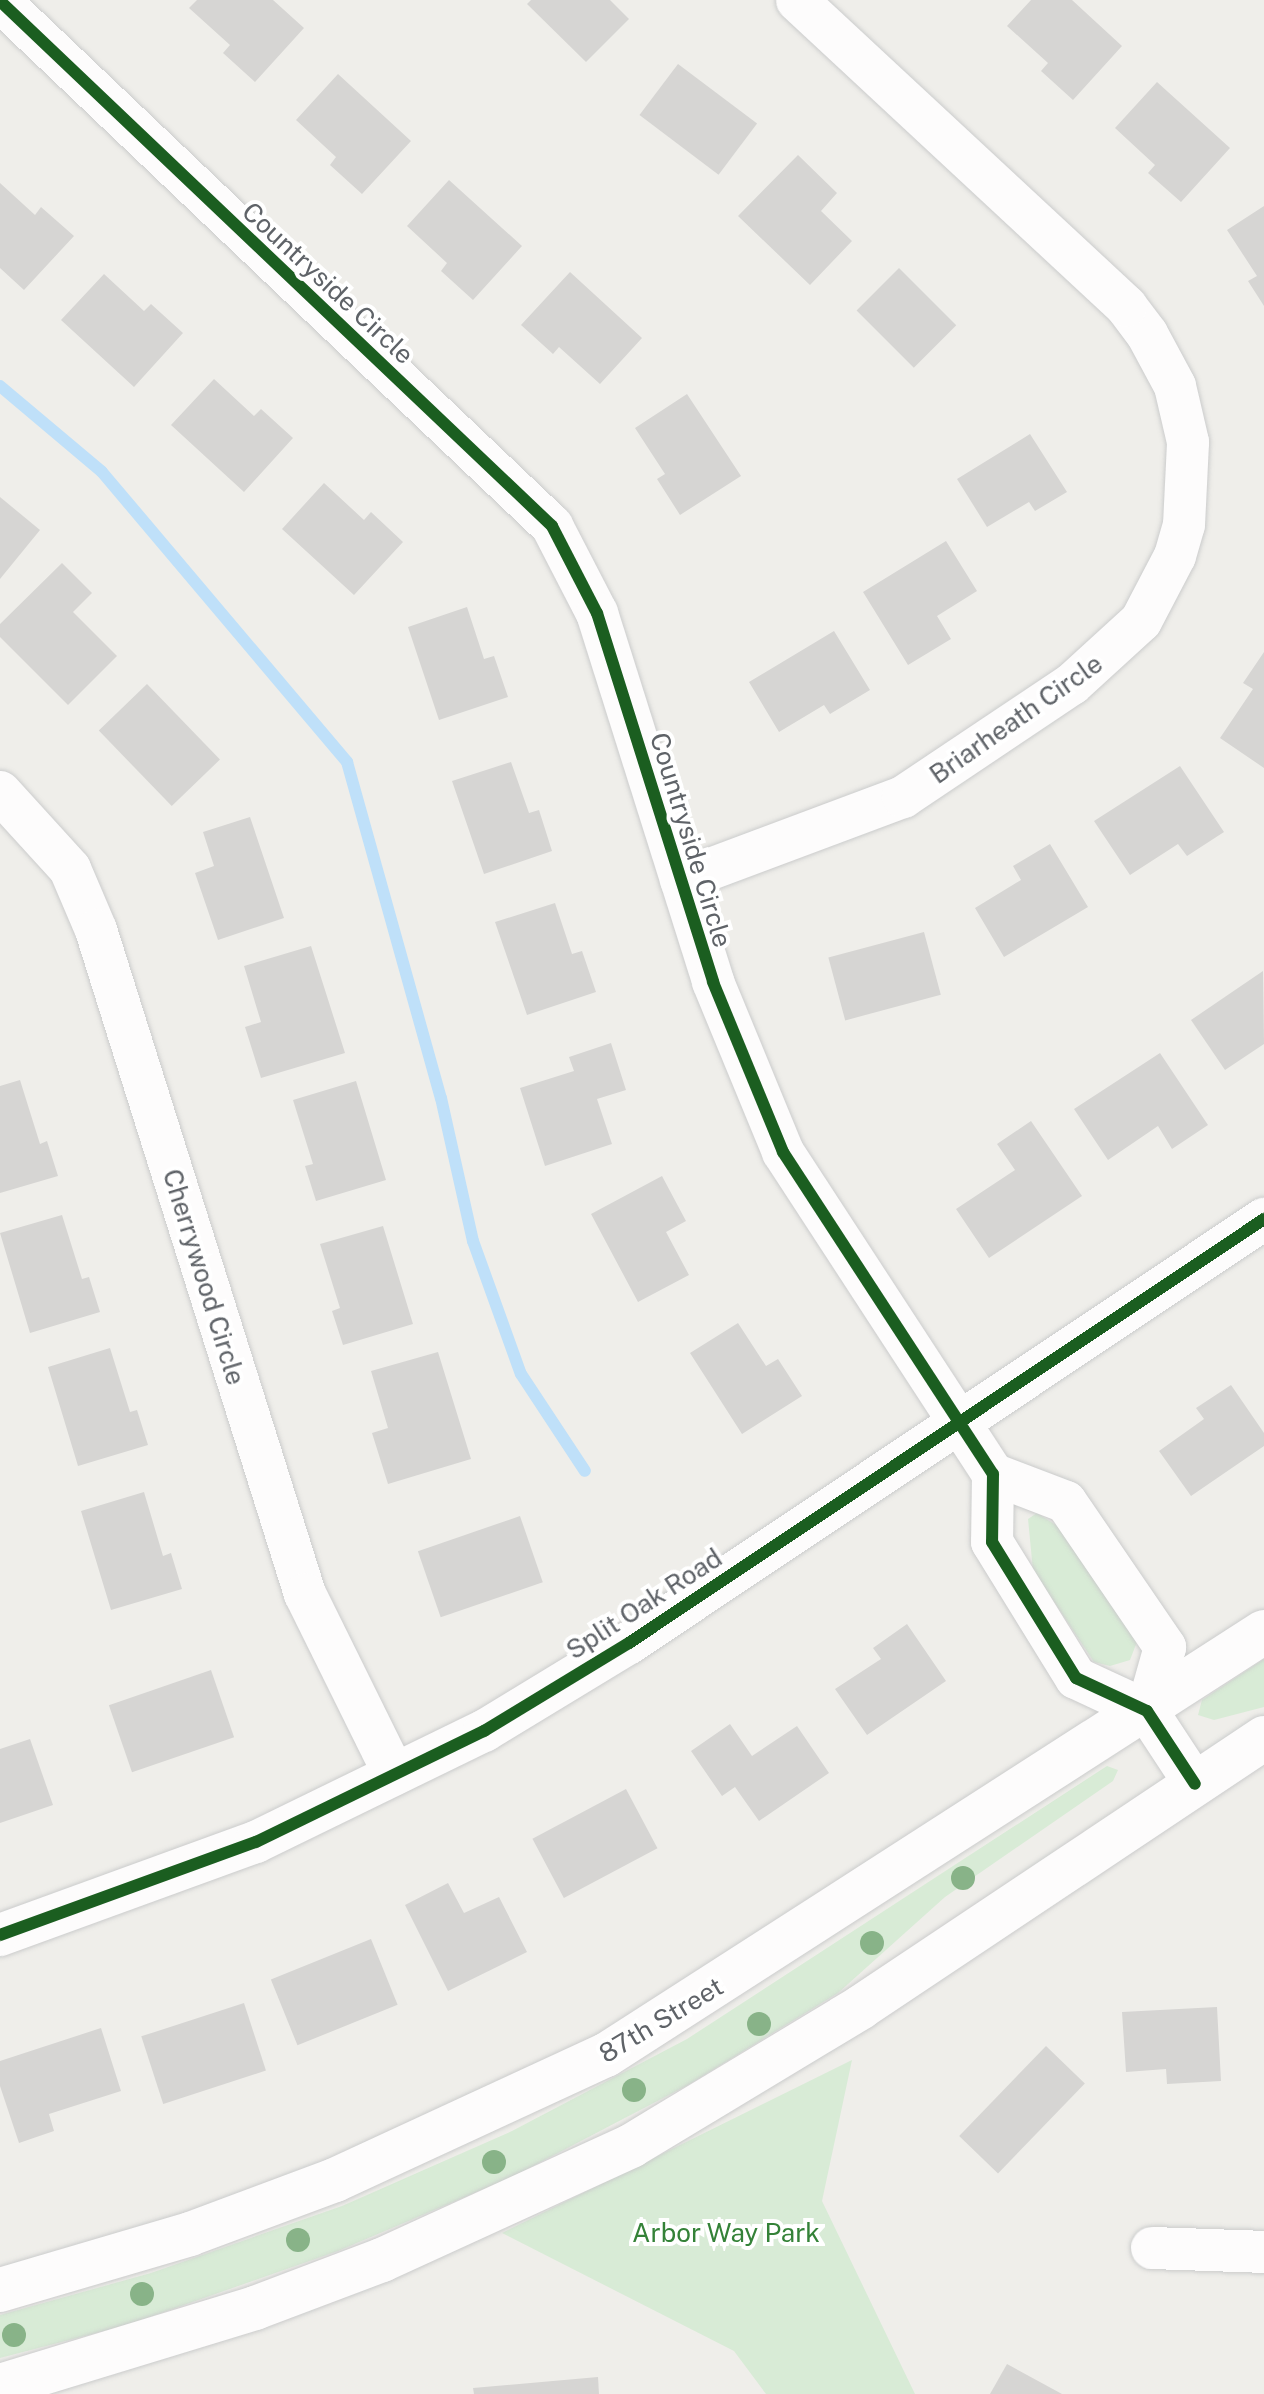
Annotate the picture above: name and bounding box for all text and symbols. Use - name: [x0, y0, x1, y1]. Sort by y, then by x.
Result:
- street label: Countryside Circle: [236, 196, 420, 370]
- street label: Briarheath Circle: [924, 648, 1108, 790]
- street label: Countryside Circle: [643, 729, 739, 951]
- street label: Cherrywood Circle: [156, 1165, 252, 1389]
- street label: Split Oak Road: [560, 1542, 728, 1666]
- street label: 87th Street: [593, 1971, 729, 2069]
- park label: Arbor Way Park: [632, 2217, 820, 2249]

